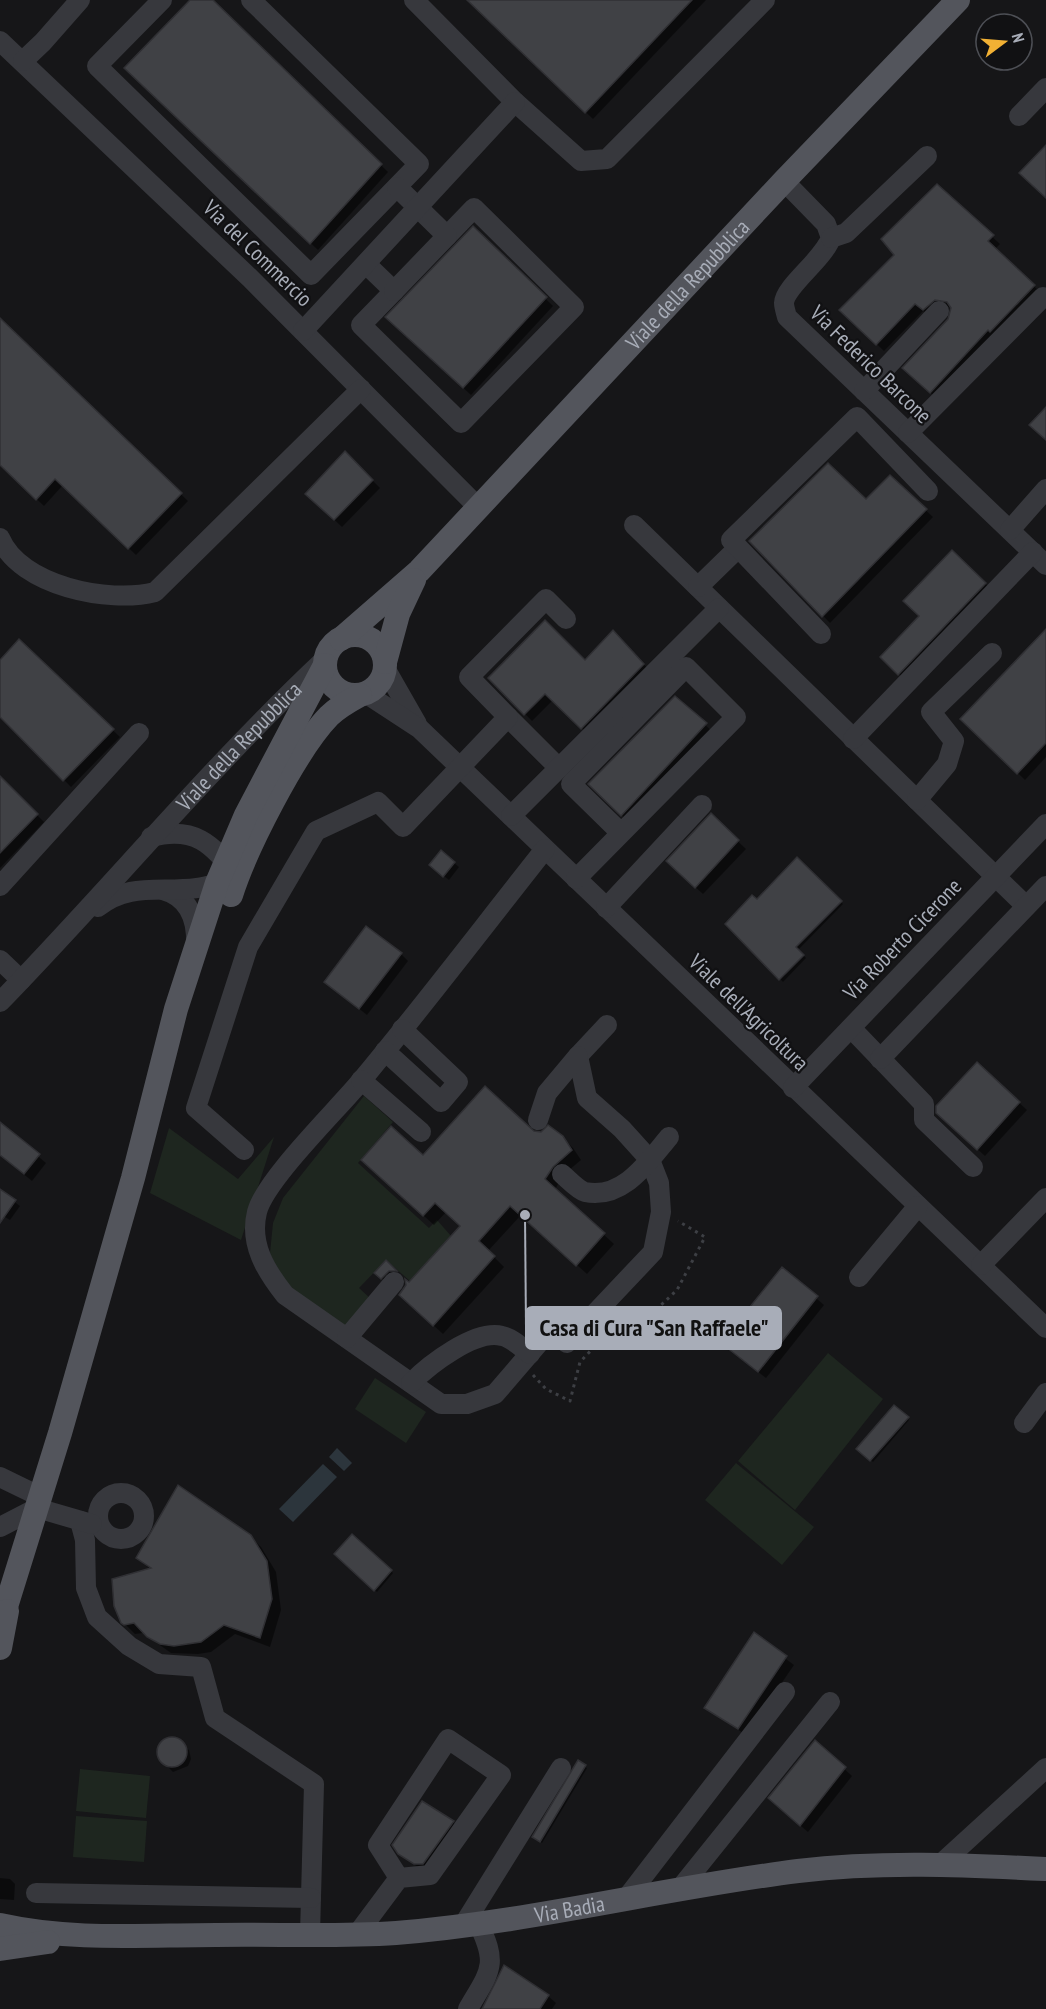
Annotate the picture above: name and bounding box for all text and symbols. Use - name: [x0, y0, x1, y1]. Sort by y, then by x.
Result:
- north arrow: [974, 12, 1034, 72]
- text: N: [1008, 31, 1029, 45]
- street label: Via del Commercio: [197, 193, 319, 312]
- street label: Viale della Repubblica: [619, 213, 755, 356]
- street label: Via Federico Barcone: [804, 298, 938, 429]
- street label: Viale della Repubblica: [169, 675, 307, 817]
- street label: Via Roberto Cicerone: [836, 872, 967, 1006]
- street label: Viale dell'Agricoltura: [682, 947, 815, 1076]
- callout: Casa di Cura "San Raffaele": [526, 1307, 781, 1349]
- text: Casa di Cura "San Raffaele": [539, 1312, 769, 1343]
- street label: Via Badia: [531, 1889, 607, 1929]

